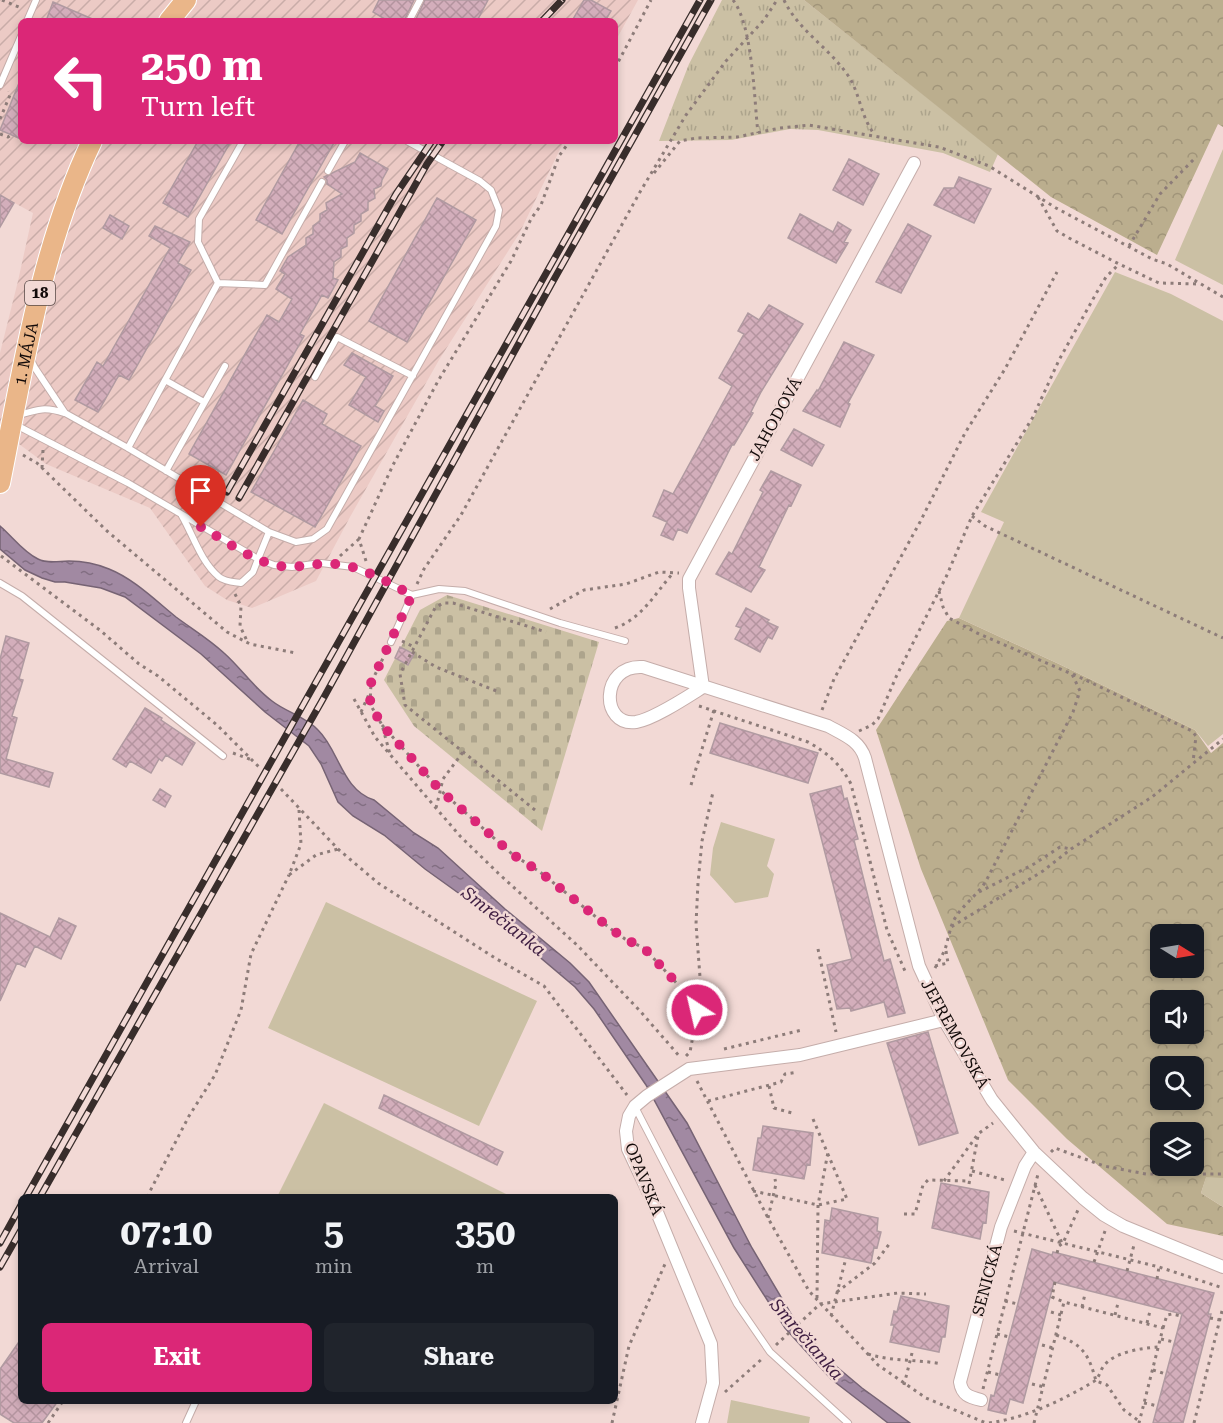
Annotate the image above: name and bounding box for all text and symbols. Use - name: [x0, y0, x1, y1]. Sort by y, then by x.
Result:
- text: 250 m: [141, 41, 263, 90]
- icon: left: [42, 42, 120, 120]
- text: Turn left: [141, 91, 255, 123]
- road number: 18: [25, 281, 55, 305]
- street label: 1. MÁJA: [10, 319, 42, 387]
- street label: JAHODOVÁ: [744, 373, 806, 464]
- pin: [175, 465, 226, 527]
- icon: arrive: [184, 474, 217, 507]
- water label: Smrečianka: [457, 881, 550, 960]
- north arrow: [1150, 924, 1204, 978]
- map controls: [1150, 924, 1204, 1176]
- street label: JEFREMOVSKÁ: [917, 976, 993, 1093]
- position arrow: [665, 978, 729, 1042]
- button: sound: [1150, 990, 1204, 1044]
- button: search: [1150, 1056, 1204, 1110]
- button: layers: [1150, 1122, 1204, 1176]
- street label: OPAVSKÁ: [621, 1140, 668, 1219]
- text: 07:10: [121, 1212, 212, 1254]
- text: 5: [324, 1212, 344, 1254]
- text: 350: [455, 1212, 515, 1254]
- street label: SENICKÁ: [968, 1241, 1006, 1318]
- text: Arrival: [134, 1254, 199, 1278]
- text: min: [315, 1254, 352, 1278]
- text: m: [476, 1254, 494, 1278]
- water label: Smrečianka: [765, 1293, 848, 1384]
- button: Exit: [42, 1323, 312, 1392]
- button: Share: [324, 1323, 594, 1392]

